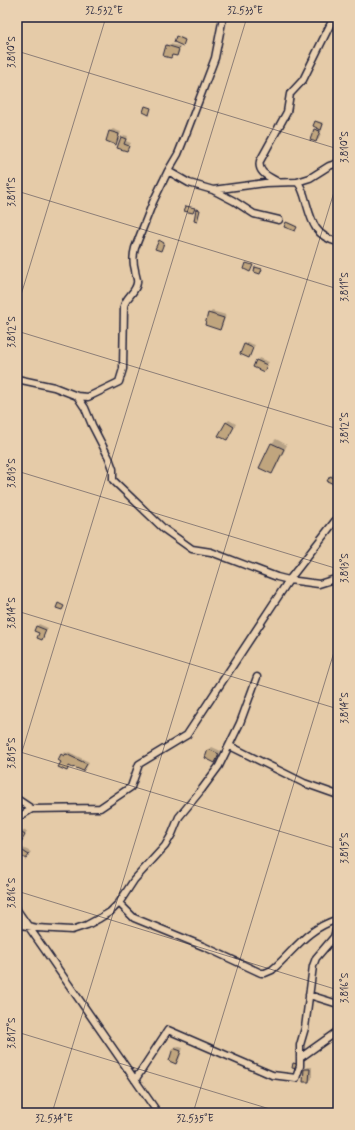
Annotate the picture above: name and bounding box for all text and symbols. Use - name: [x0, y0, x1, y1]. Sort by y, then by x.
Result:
- text: 32.532°E: [85, 4, 123, 18]
- text: 32.533°E: [227, 4, 263, 18]
- text: 3.810°S: [5, 36, 19, 68]
- text: 3.810°S: [338, 131, 352, 163]
- text: 3.811°S: [5, 177, 19, 207]
- text: 3.811°S: [338, 272, 352, 302]
- text: 3.812°S: [5, 316, 19, 348]
- text: 3.812°S: [338, 412, 352, 444]
- text: 3.813°S: [5, 458, 19, 488]
- text: 3.813°S: [338, 553, 352, 583]
- text: 3.814°S: [5, 597, 19, 629]
- text: 3.814°S: [338, 692, 352, 724]
- text: 3.815°S: [5, 737, 19, 769]
- text: 3.815°S: [338, 832, 352, 864]
- text: 3.816°S: [5, 877, 19, 908]
- text: 3.816°S: [338, 972, 352, 1003]
- text: 3.817°S: [5, 1017, 19, 1049]
- text: 32.534°E: [35, 1112, 73, 1126]
- text: 32.535°E: [176, 1112, 214, 1126]

